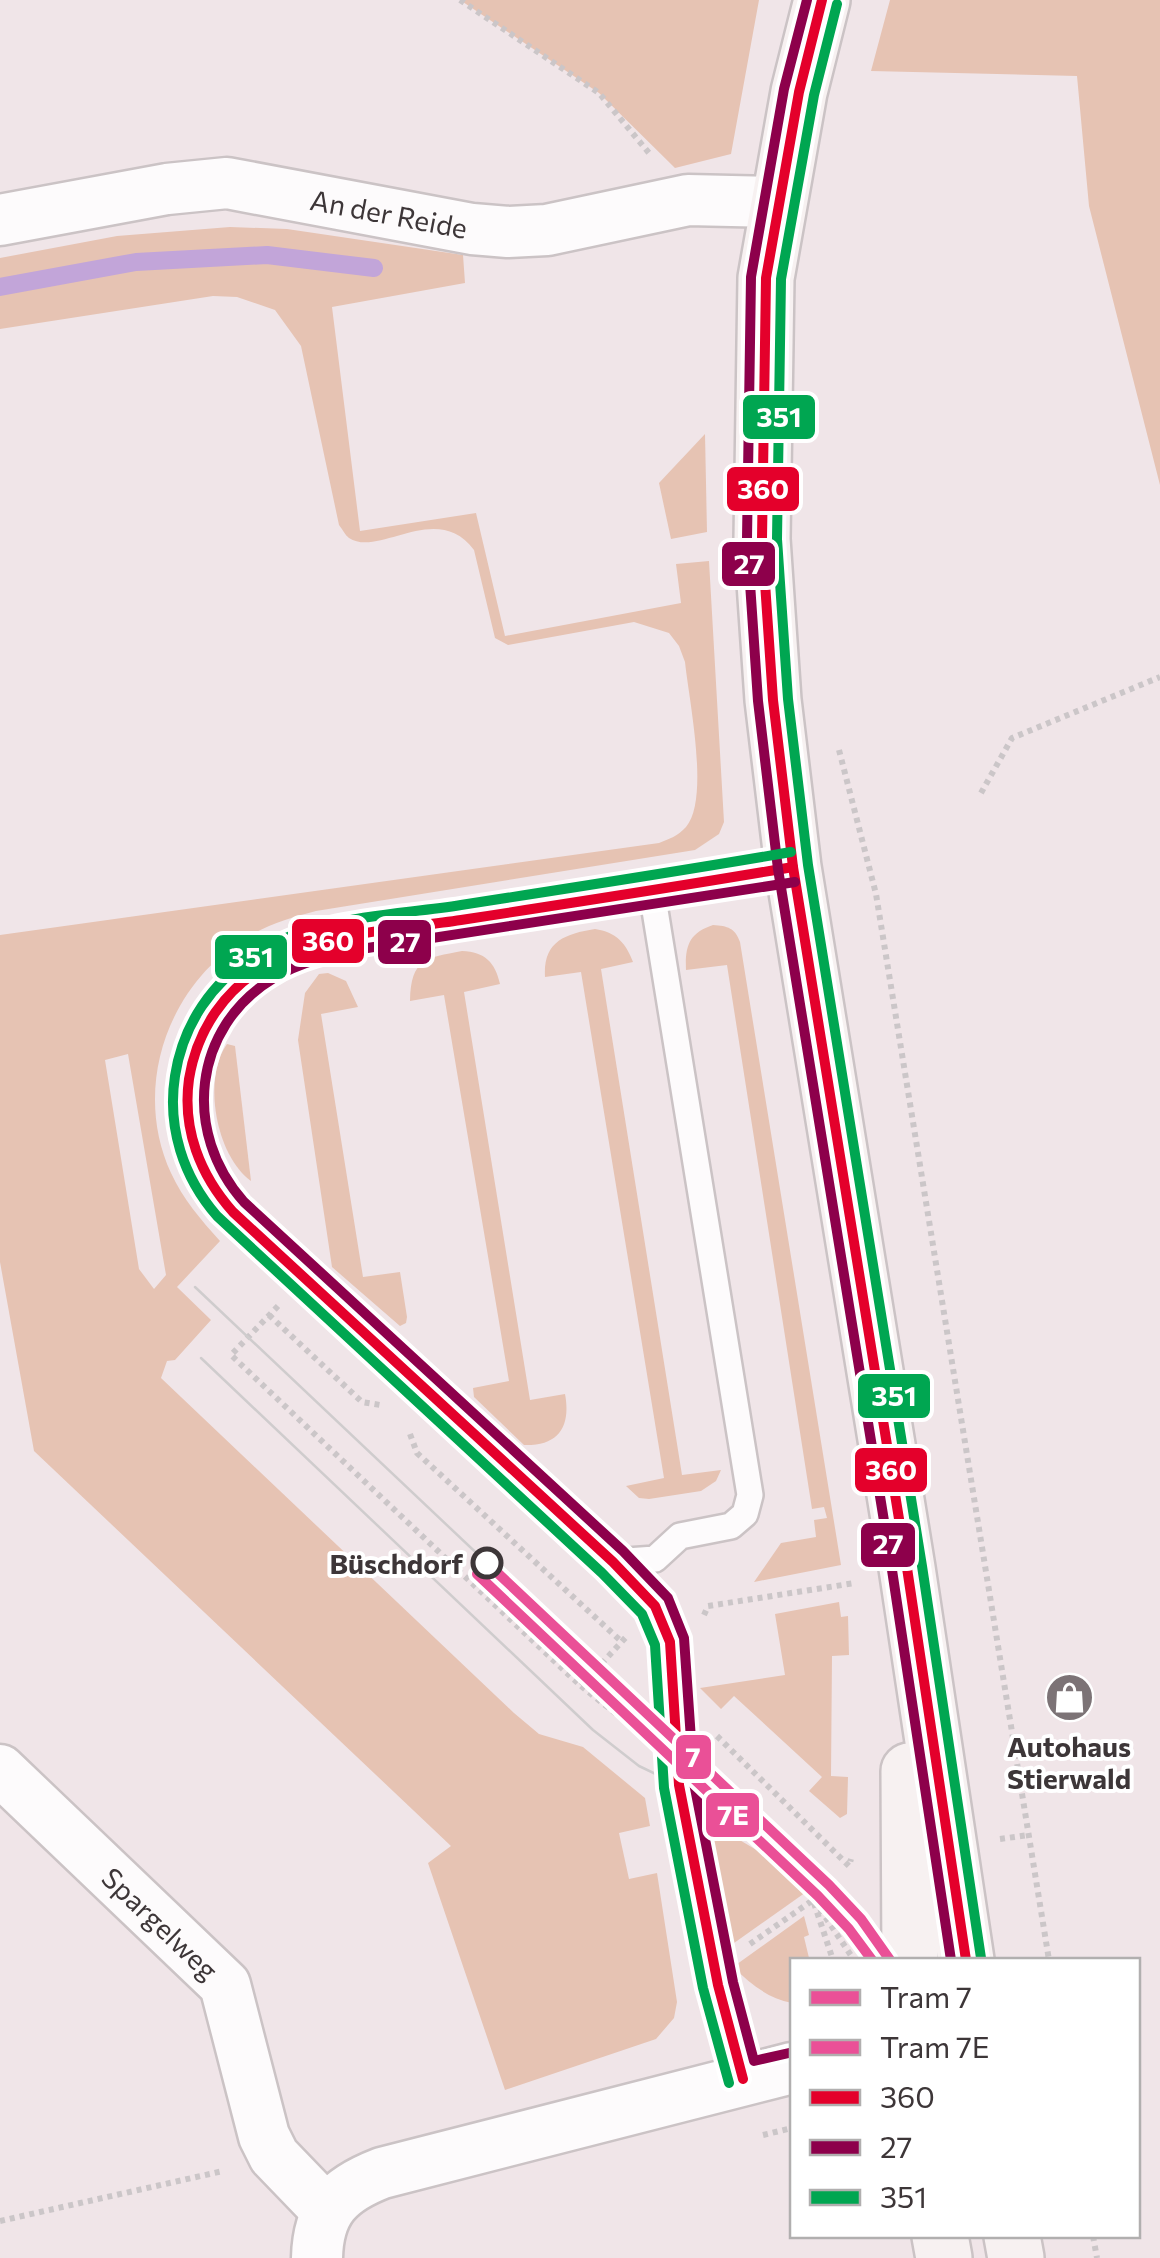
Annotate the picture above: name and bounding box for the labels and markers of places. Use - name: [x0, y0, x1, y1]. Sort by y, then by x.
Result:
- place label: Büschdorf: [330, 1546, 464, 1580]
- marker: Büschdorf: [472, 1548, 502, 1578]
- shop icon: Autohaus Stierwald: [1043, 1672, 1095, 1724]
- place label: Autohaus Stierwald: [1007, 1729, 1131, 1795]

